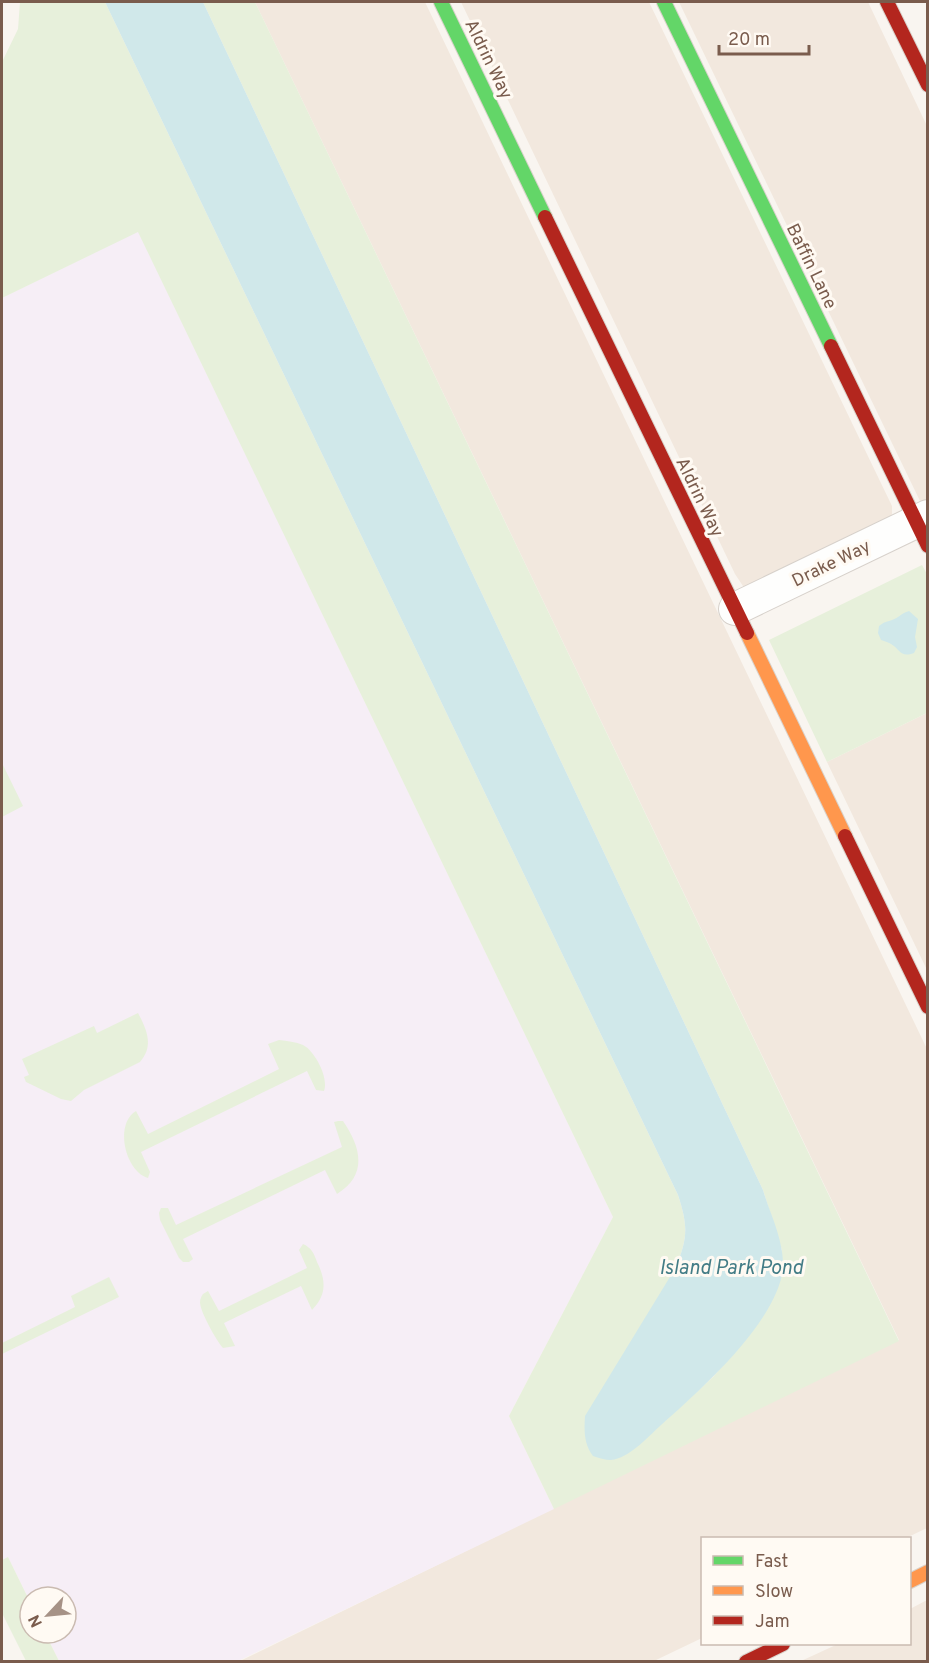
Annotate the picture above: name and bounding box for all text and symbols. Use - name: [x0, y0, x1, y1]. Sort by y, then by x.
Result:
- street label: Aldrin Way: [458, 16, 517, 103]
- scale bar: [719, 18, 809, 56]
- text: 20 m: [728, 29, 770, 52]
- street label: Baffin Lane: [780, 220, 841, 313]
- street label: Aldrin Way: [669, 454, 728, 541]
- street label: Drake Way: [789, 535, 875, 593]
- water label: Island Park Pond: [659, 1256, 804, 1282]
- legend: [701, 1537, 911, 1645]
- text: Fast: [755, 1551, 788, 1574]
- text: Slow: [755, 1581, 793, 1604]
- north arrow: [18, 1585, 78, 1645]
- text: N: [25, 1611, 48, 1630]
- text: Jam: [755, 1611, 790, 1634]

